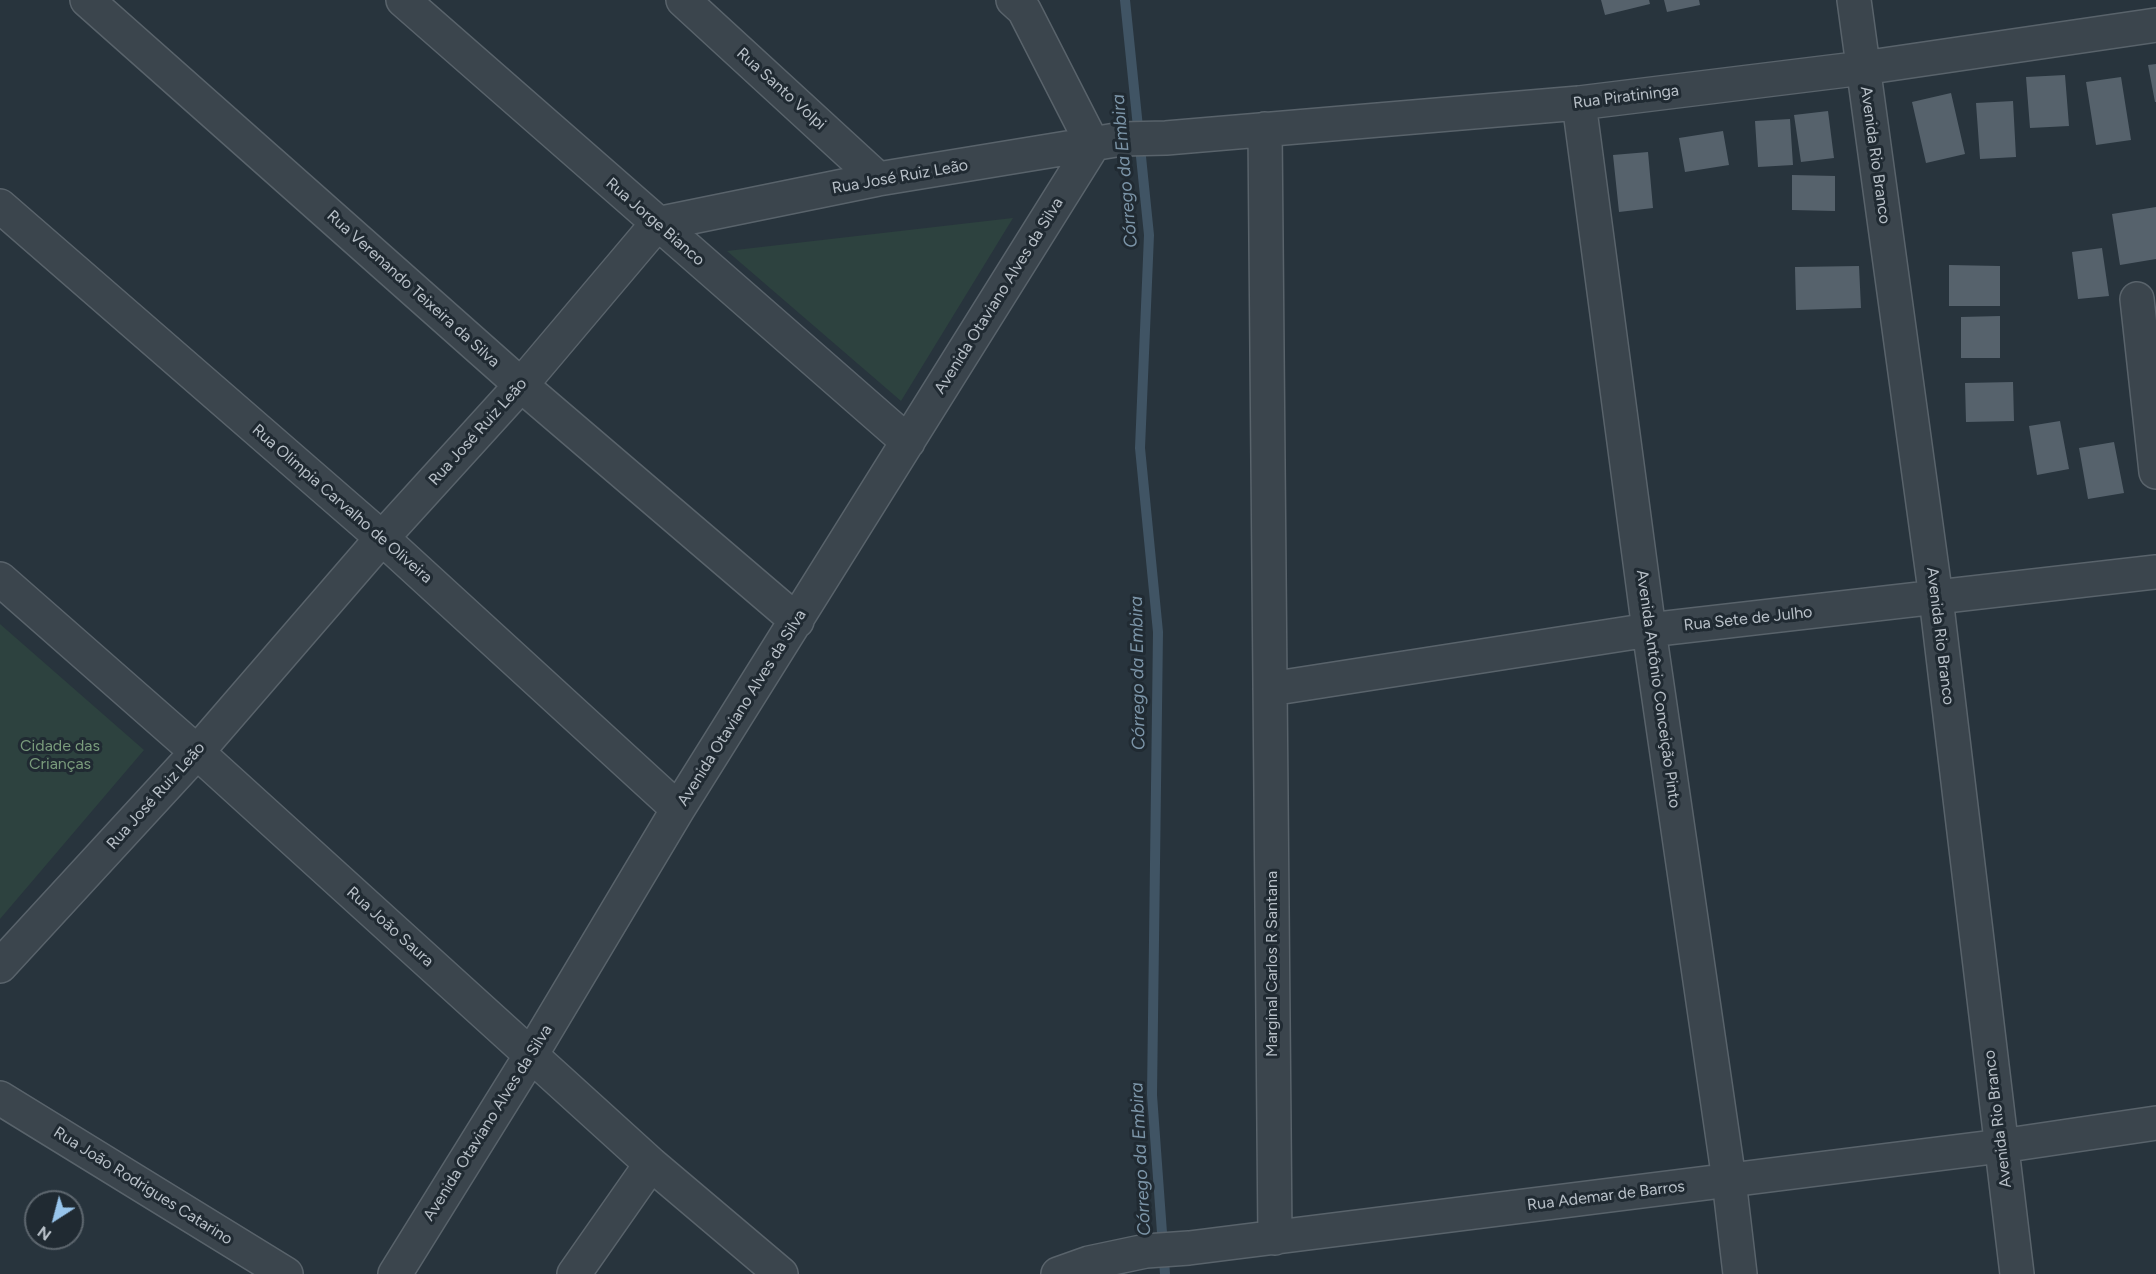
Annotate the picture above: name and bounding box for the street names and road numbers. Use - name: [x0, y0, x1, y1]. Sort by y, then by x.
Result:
- street label: Rua Santo Volpi: [732, 44, 830, 134]
- street label: Rua Piratininga: [1572, 81, 1680, 113]
- street label: Avenida Rio Branco: [1856, 85, 1894, 225]
- street label: Rua José Ruiz Leão: [831, 156, 969, 198]
- street label: Rua Jorge Bianco: [602, 174, 708, 270]
- street label: Avenida Otaviano Alves da Silva: [930, 194, 1068, 398]
- street label: Rua Verenando Teixeira da Silva: [323, 206, 503, 372]
- street label: Rua José Ruiz Leão: [425, 374, 531, 490]
- street label: Rua Olimpia Carvalho de Oliveira: [248, 420, 436, 588]
- street label: Avenida Rio Branco: [1922, 566, 1958, 706]
- street label: Avenida Antônio Conceição Pinto: [1632, 569, 1684, 809]
- street label: Rua Sete de Julho: [1683, 603, 1813, 635]
- street label: Avenida Otaviano Alves da Silva: [673, 606, 811, 810]
- street label: Rua José Ruiz Leão: [103, 738, 209, 854]
- street label: Marginal Carlos R Santana: [1262, 871, 1282, 1057]
- street label: Rua João Saura: [343, 883, 437, 971]
- street label: Avenida Otaviano Alves da Silva: [419, 1021, 557, 1225]
- street label: Avenida Rio Branco: [1980, 1049, 2016, 1189]
- street label: Rua João Rodrigues Catarino: [50, 1123, 236, 1249]
- street label: Rua Ademar de Barros: [1526, 1177, 1686, 1215]

